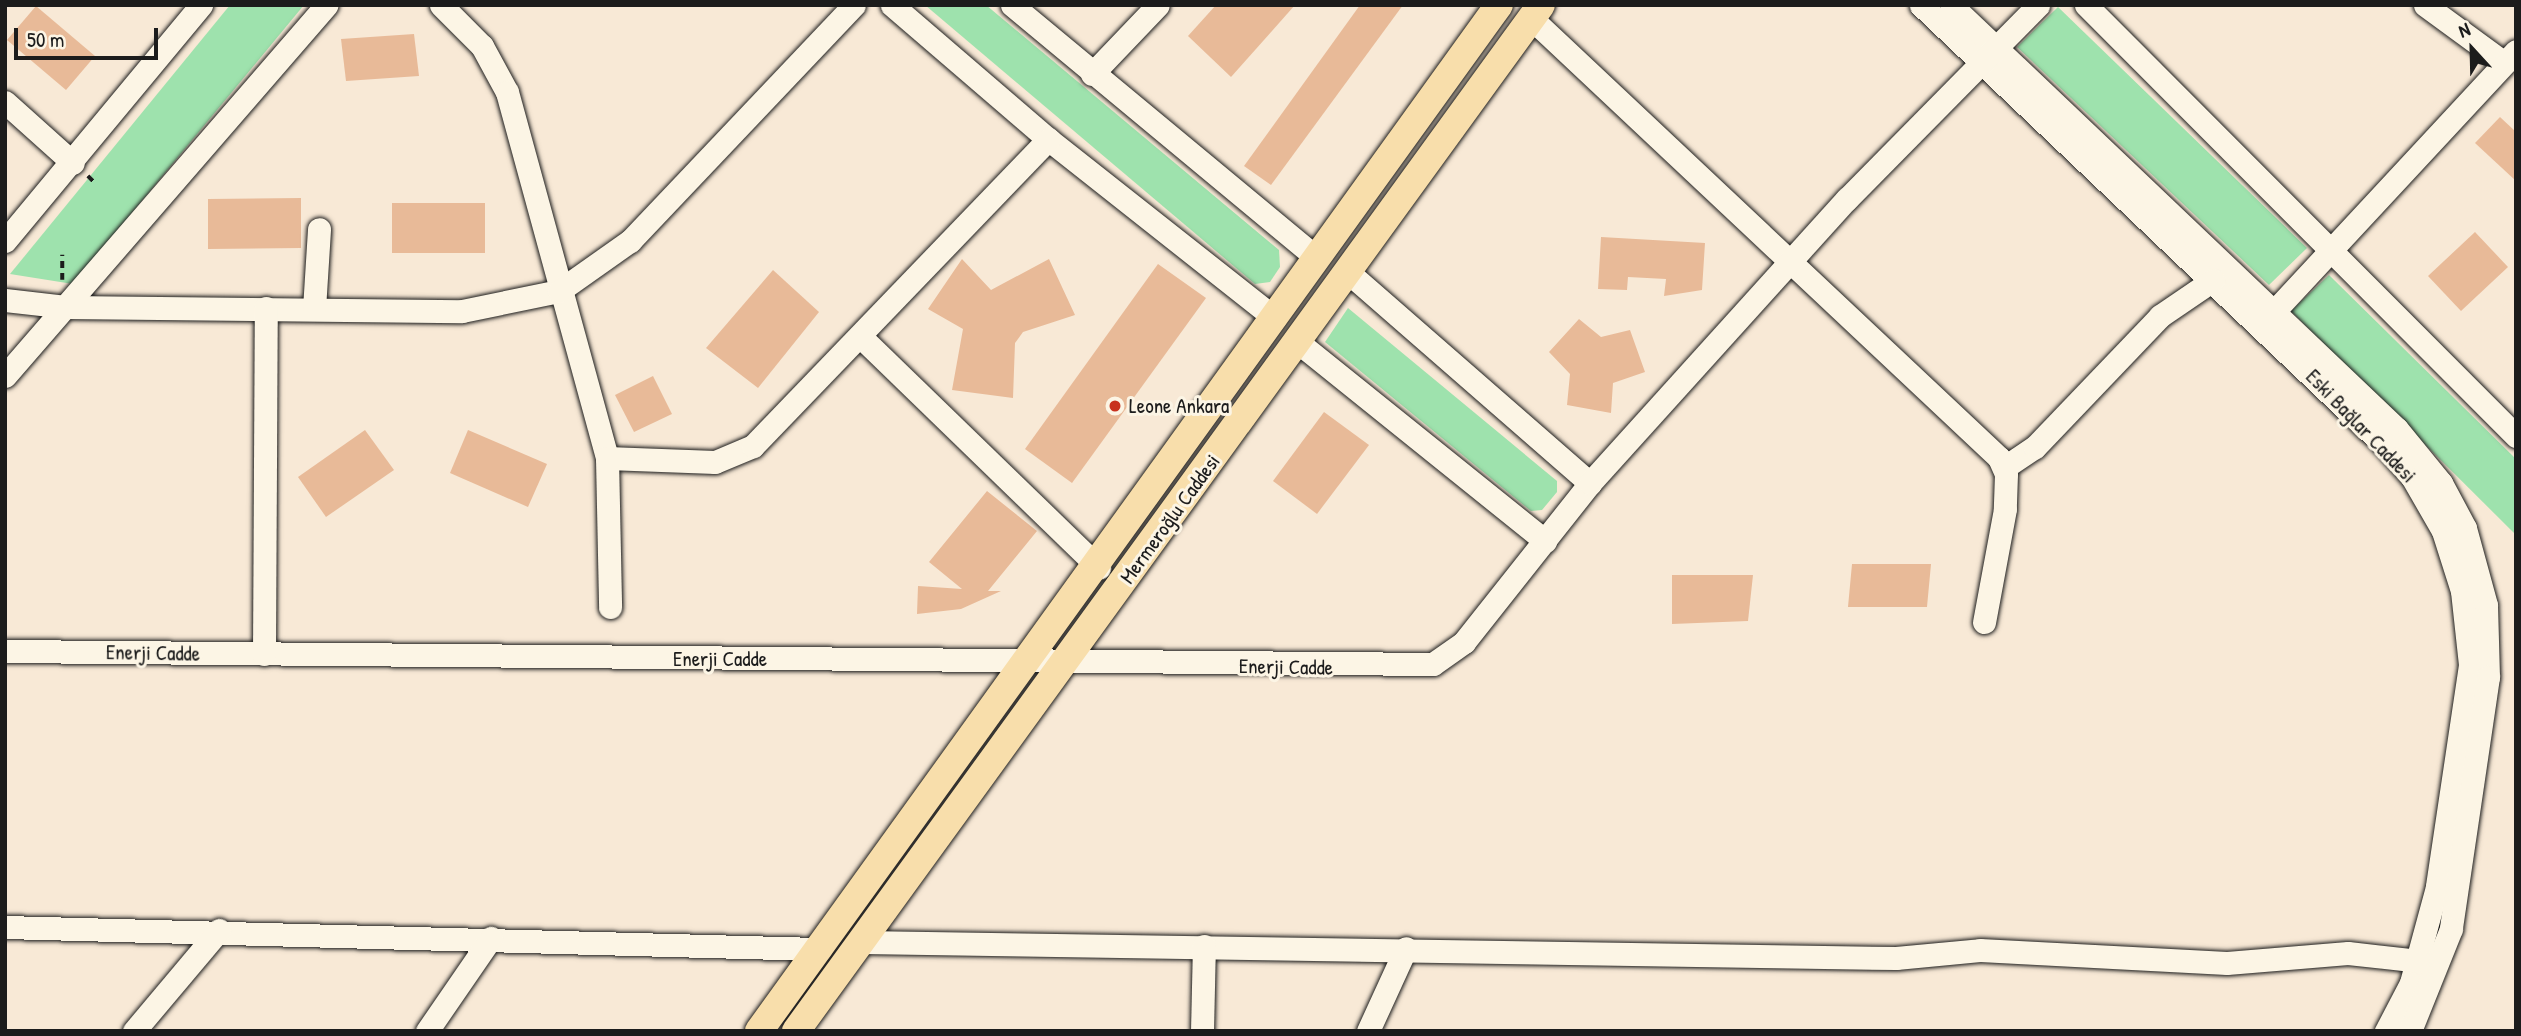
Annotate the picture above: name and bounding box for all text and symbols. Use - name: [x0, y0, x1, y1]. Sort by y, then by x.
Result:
- scale bar: [18, 14, 161, 58]
- north arrow: [2437, 14, 2507, 84]
- text: N: [2455, 16, 2474, 43]
- text: 50 m: [27, 25, 64, 54]
- street label: Eski Bağlar Caddesi: [2301, 364, 2421, 488]
- place label: Leone Ankara: [1129, 393, 1229, 419]
- marker: Leone Ankara: [1107, 398, 1123, 414]
- street label: Mermeroğlu Caddesi: [1115, 449, 1225, 589]
- street label: Enerji Cadde: [106, 640, 200, 666]
- street label: Enerji Cadde: [673, 646, 767, 672]
- street label: Enerji Cadde: [1239, 654, 1333, 680]

